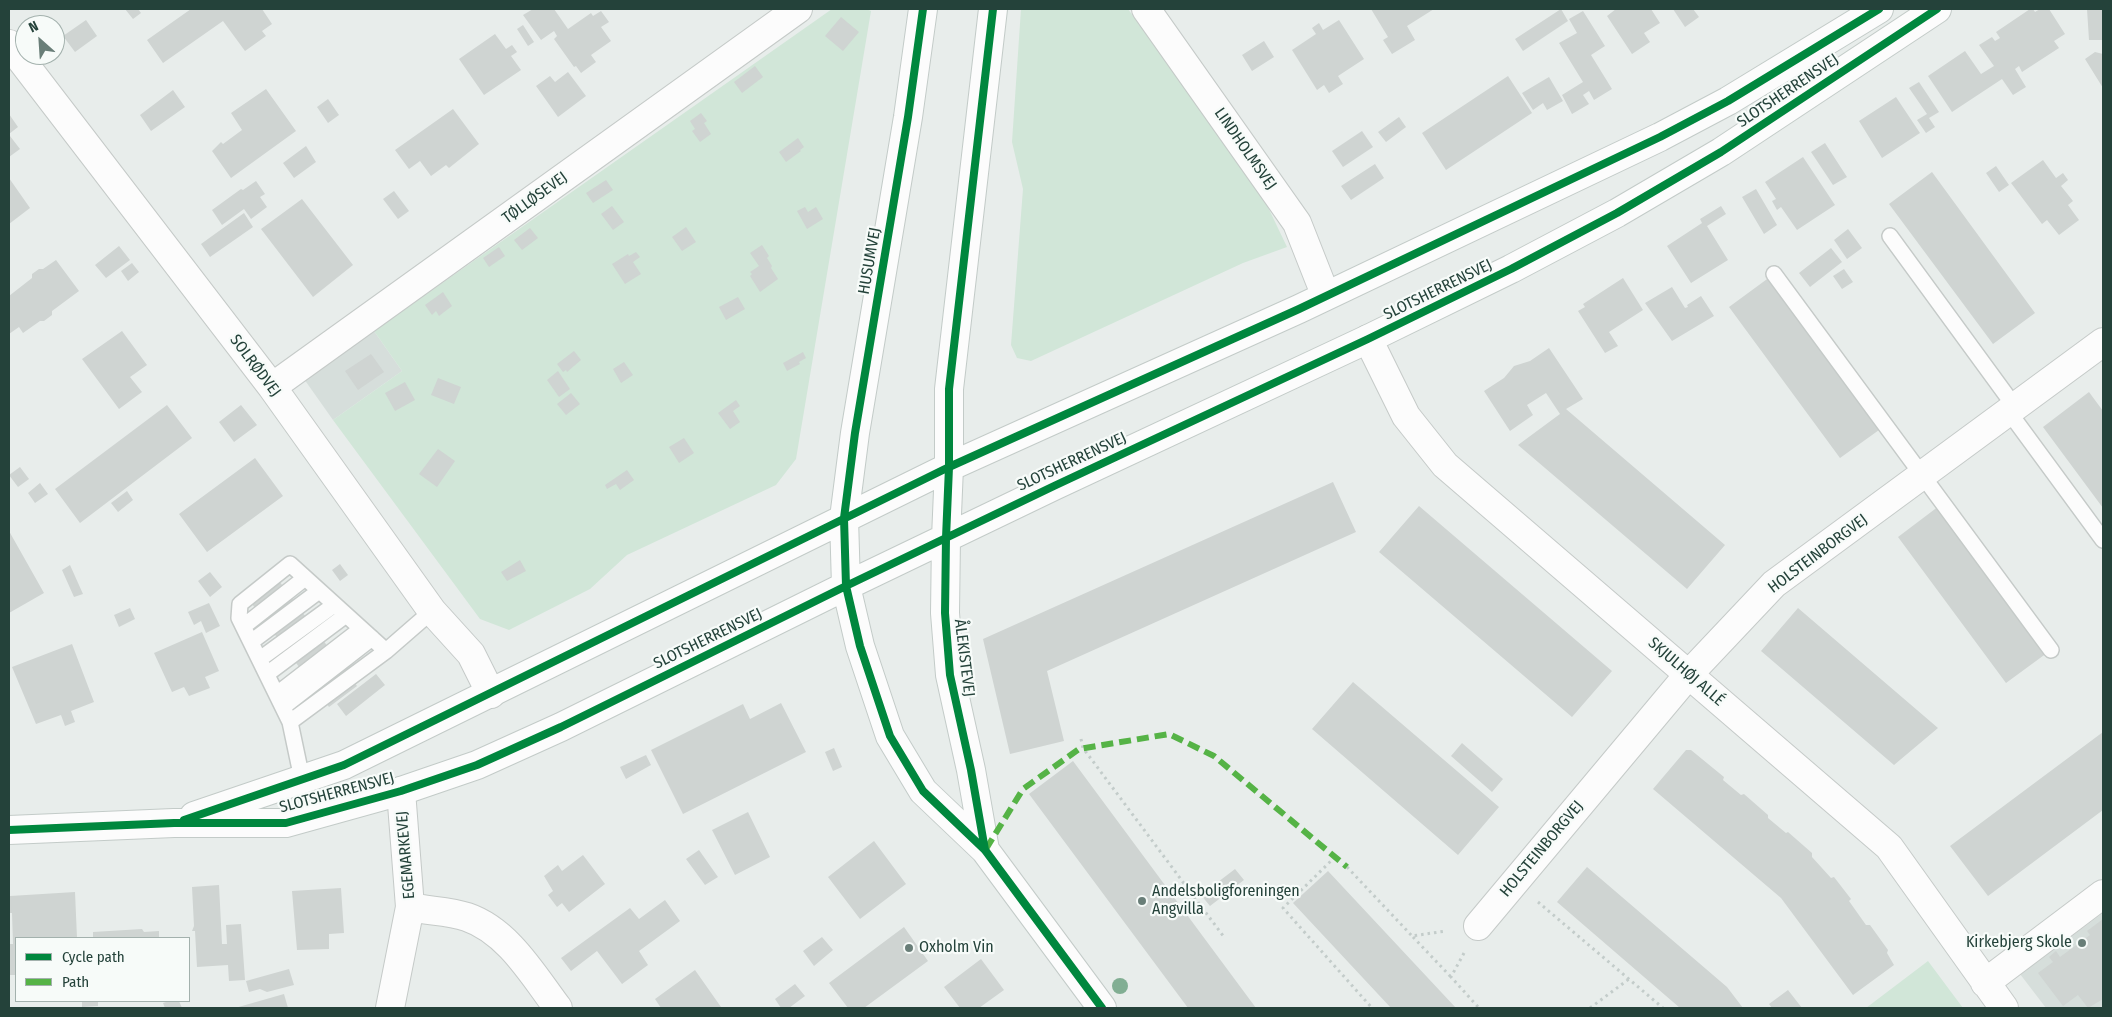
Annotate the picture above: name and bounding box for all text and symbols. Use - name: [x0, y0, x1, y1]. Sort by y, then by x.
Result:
- north arrow: [15, 15, 65, 65]
- text: N: [26, 17, 41, 36]
- street label: SLOTSHERRENSVEJ: [1734, 50, 1842, 132]
- street label: LINDHOLMSVEJ: [1210, 104, 1280, 194]
- street label: TØLLØSEVEJ: [499, 168, 571, 228]
- street label: HUSUMVEJ: [855, 226, 885, 296]
- street label: SLOTSHERRENSVEJ: [1381, 255, 1495, 325]
- street label: SOLRØDVEJ: [225, 331, 285, 401]
- street label: SLOTSHERRENSVEJ: [1014, 428, 1130, 496]
- street label: HOLSTEINBORGVEJ: [1765, 510, 1871, 598]
- street label: SLOTSHERRENSVEJ: [651, 604, 765, 674]
- street label: ÅLEKISTEVEJ: [950, 618, 978, 698]
- street label: SKJULHØJ ALLÉ: [1644, 634, 1728, 710]
- street label: SLOTSHERRENSVEJ: [277, 768, 397, 818]
- street label: HOLSTEINBORGVEJ: [1496, 797, 1588, 901]
- street label: EGEMARKEVEJ: [393, 810, 419, 900]
- place label: Andelsboligforeningen Angvilla: [1152, 882, 1300, 920]
- marker: Andelsboligforeningen Angvilla: [1136, 895, 1148, 907]
- place label: Kirkebjerg Skole: [1966, 933, 2072, 953]
- legend: [15, 937, 190, 1002]
- marker: Kirkebjerg Skole: [2076, 937, 2088, 949]
- place label: Oxholm Vin: [919, 938, 994, 958]
- marker: Oxholm Vin: [903, 942, 915, 954]
- text: Cycle path: [62, 948, 125, 966]
- text: Path: [62, 973, 89, 991]

